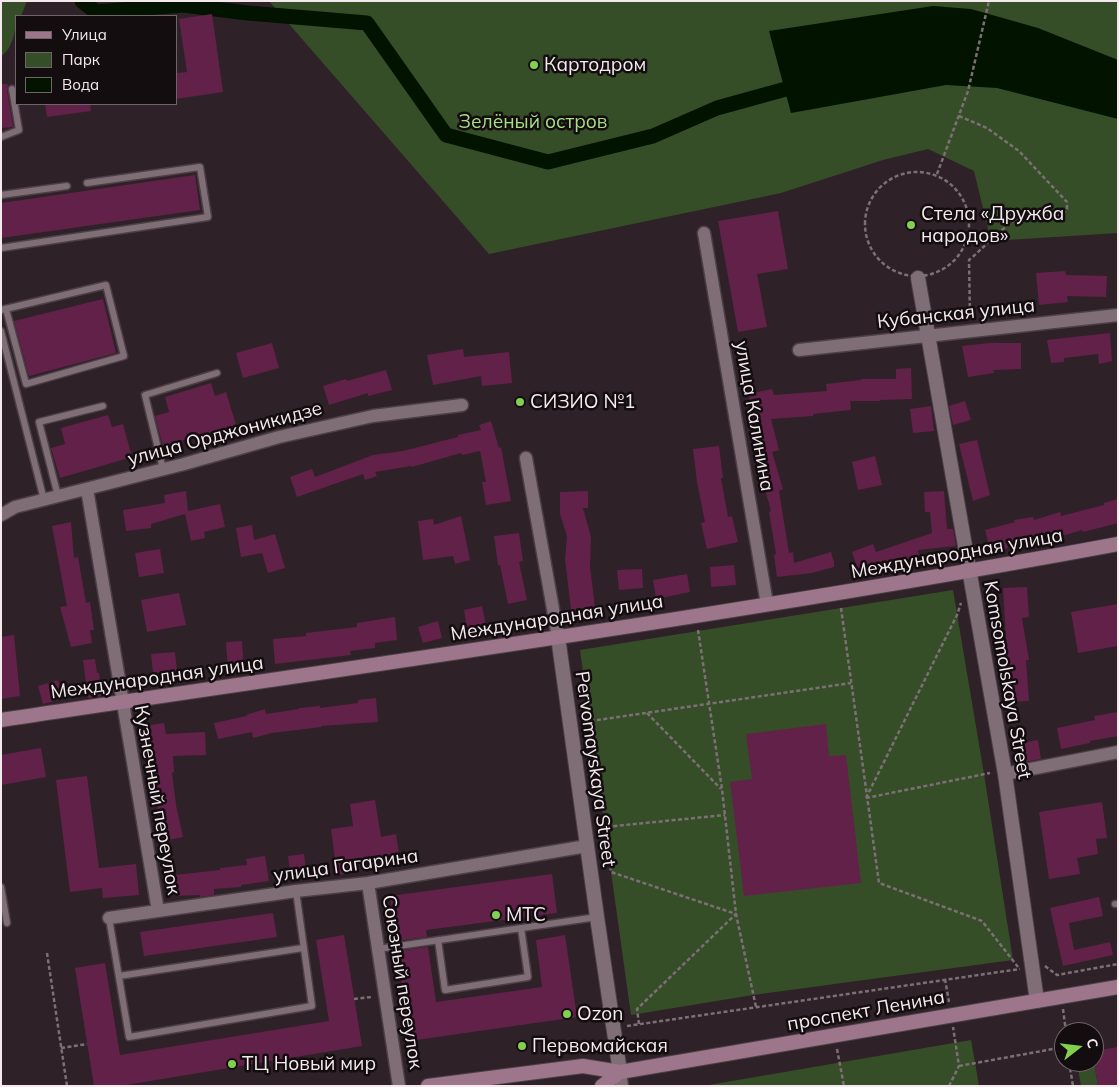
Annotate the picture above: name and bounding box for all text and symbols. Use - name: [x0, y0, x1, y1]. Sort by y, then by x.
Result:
- legend: [15, 15, 178, 105]
- text: Улица: [62, 25, 107, 44]
- text: Парк: [62, 50, 100, 69]
- place label: Картодром: [544, 54, 646, 76]
- marker: Картодром: [528, 59, 540, 71]
- text: Вода: [62, 75, 99, 94]
- park label: Зелёный остров: [459, 111, 607, 133]
- place label: Стела «Дружба народов»: [921, 203, 1064, 247]
- marker: Стела «Дружба народов»: [905, 219, 917, 231]
- street label: Кубанская улица: [876, 294, 1036, 334]
- street label: улица Калинина: [730, 339, 778, 493]
- place label: СИЗИО №1: [530, 391, 635, 413]
- marker: СИЗИО №1: [514, 396, 526, 408]
- street label: улица Орджоникидзе: [125, 397, 325, 471]
- street label: Международная улица: [849, 524, 1065, 584]
- street label: Komsomolskaya Street: [978, 579, 1036, 781]
- street label: Международная улица: [449, 590, 665, 646]
- street label: Международная улица: [49, 652, 265, 704]
- street label: Pervomayskaya Street: [570, 670, 620, 868]
- street label: Кузнечный переулок: [129, 703, 185, 897]
- street label: улица Гагарина: [272, 845, 420, 887]
- street label: Союзный переулок: [377, 893, 427, 1071]
- place label: МТС: [506, 904, 546, 926]
- marker: МТС: [490, 909, 502, 921]
- street label: проспект Ленина: [785, 986, 947, 1036]
- place label: Ozon: [577, 1003, 623, 1025]
- marker: Ozon: [561, 1008, 573, 1020]
- north arrow: [1054, 1022, 1104, 1072]
- place label: Первомайская: [532, 1035, 668, 1057]
- text: С: [1082, 1036, 1102, 1050]
- marker: Первомайская: [516, 1040, 528, 1052]
- place label: ТЦ Новый мир: [242, 1053, 376, 1075]
- marker: ТЦ Новый мир: [226, 1058, 238, 1070]

